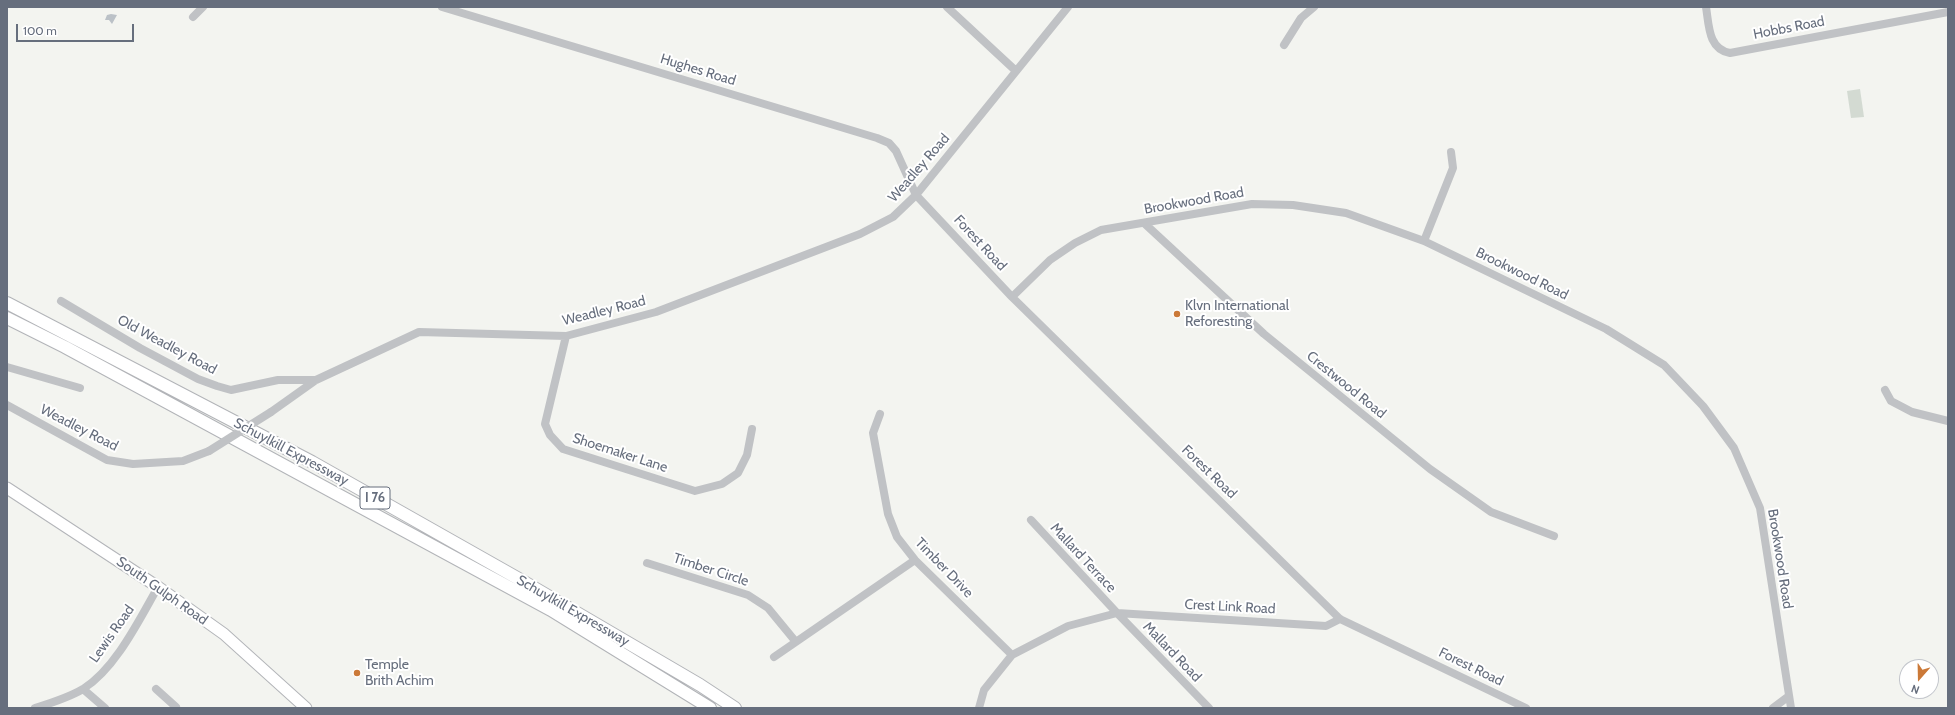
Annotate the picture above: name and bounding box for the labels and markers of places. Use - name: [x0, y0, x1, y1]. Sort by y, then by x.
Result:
- place label: Klvn International Reforesting: [1185, 298, 1289, 330]
- marker: Klvn International Reforesting: [1172, 309, 1182, 319]
- place label: Temple Brith Achim: [365, 657, 434, 690]
- marker: Temple Brith Achim: [352, 668, 362, 678]

